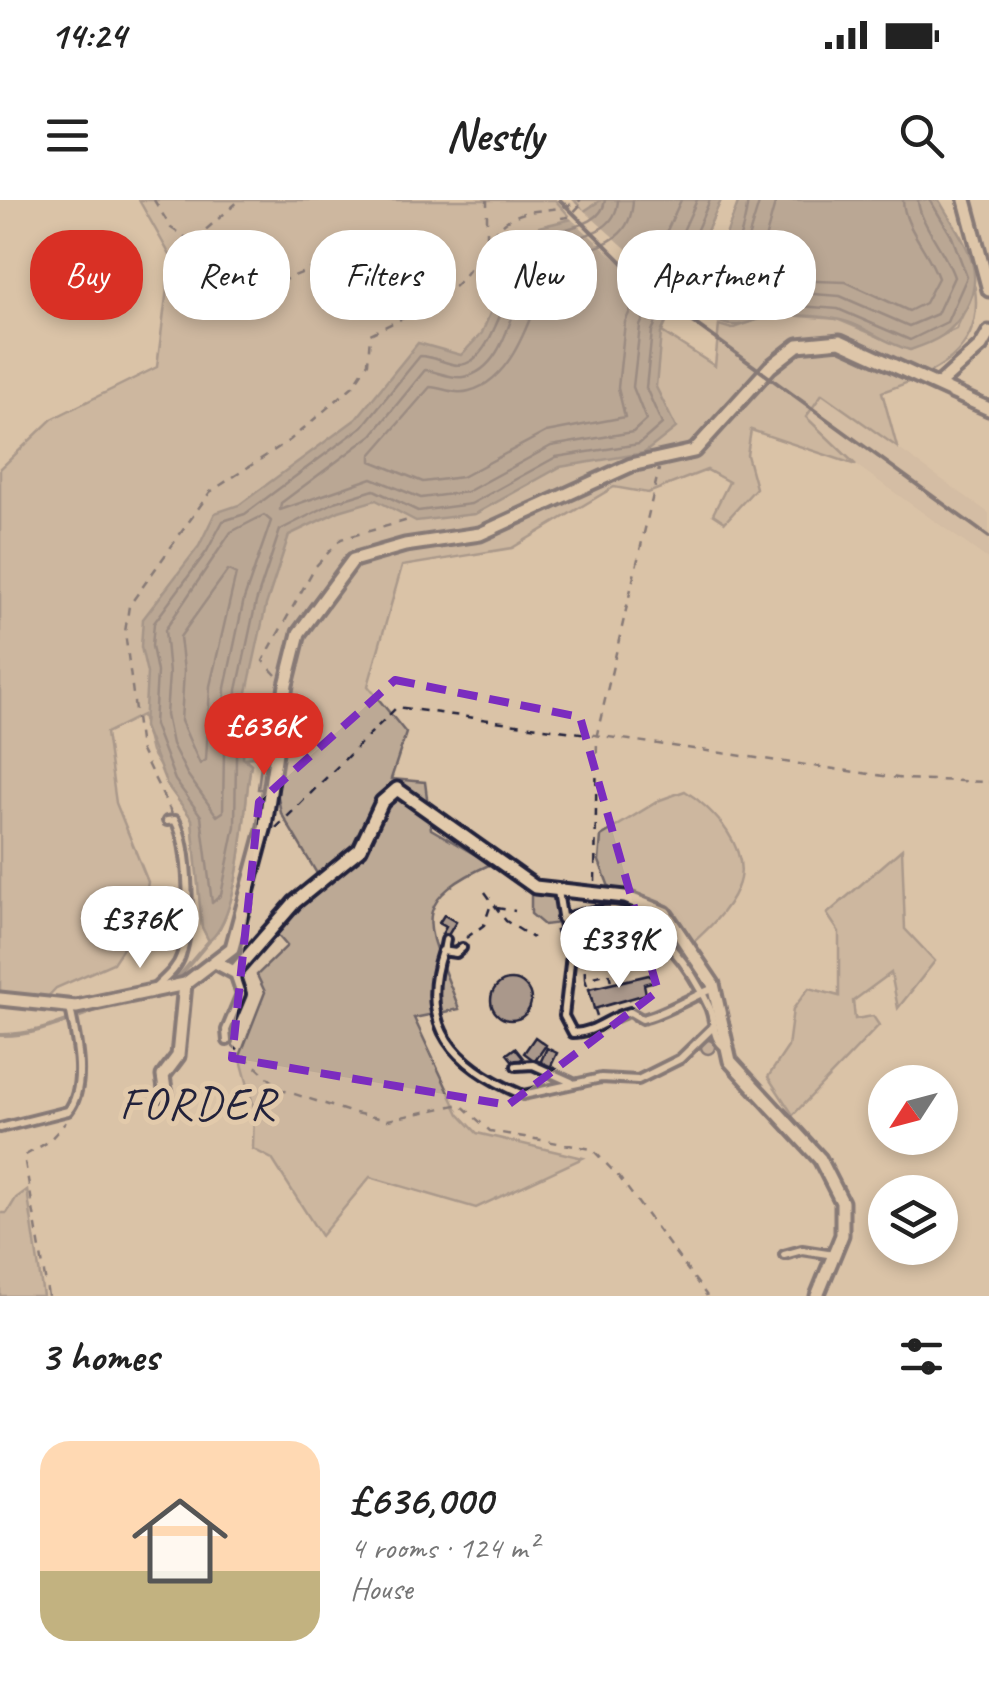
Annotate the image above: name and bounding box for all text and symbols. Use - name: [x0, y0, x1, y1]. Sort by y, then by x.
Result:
- text: 14:24: [50, 12, 126, 59]
- text: Nestly: [446, 107, 543, 164]
- icon: menu: [40, 108, 95, 163]
- icon: search: [894, 108, 949, 163]
- chip: Buy: [30, 230, 143, 320]
- chip: Rent: [163, 230, 290, 320]
- chip: Filters: [310, 230, 456, 320]
- chip: New: [476, 230, 597, 320]
- chip: Apartment: [617, 230, 816, 320]
- pin: £636K: [194, 693, 334, 778]
- text: £636K: [226, 705, 302, 746]
- pin: £376K: [70, 886, 210, 971]
- text: £376K: [103, 898, 177, 939]
- pin: £339K: [549, 906, 689, 991]
- text: £339K: [582, 918, 656, 959]
- north arrow: [868, 1065, 958, 1155]
- map controls: [868, 1065, 958, 1265]
- district label: FORDER: [120, 1075, 279, 1132]
- button: layers: [868, 1175, 958, 1265]
- icon: filters: [894, 1329, 949, 1384]
- text: 3 homes: [40, 1330, 159, 1383]
- text: £636,000: [350, 1474, 492, 1527]
- icon: home: [120, 1481, 240, 1601]
- text: 4 rooms · 124 m²: [350, 1527, 537, 1568]
- text: House: [350, 1568, 412, 1609]

